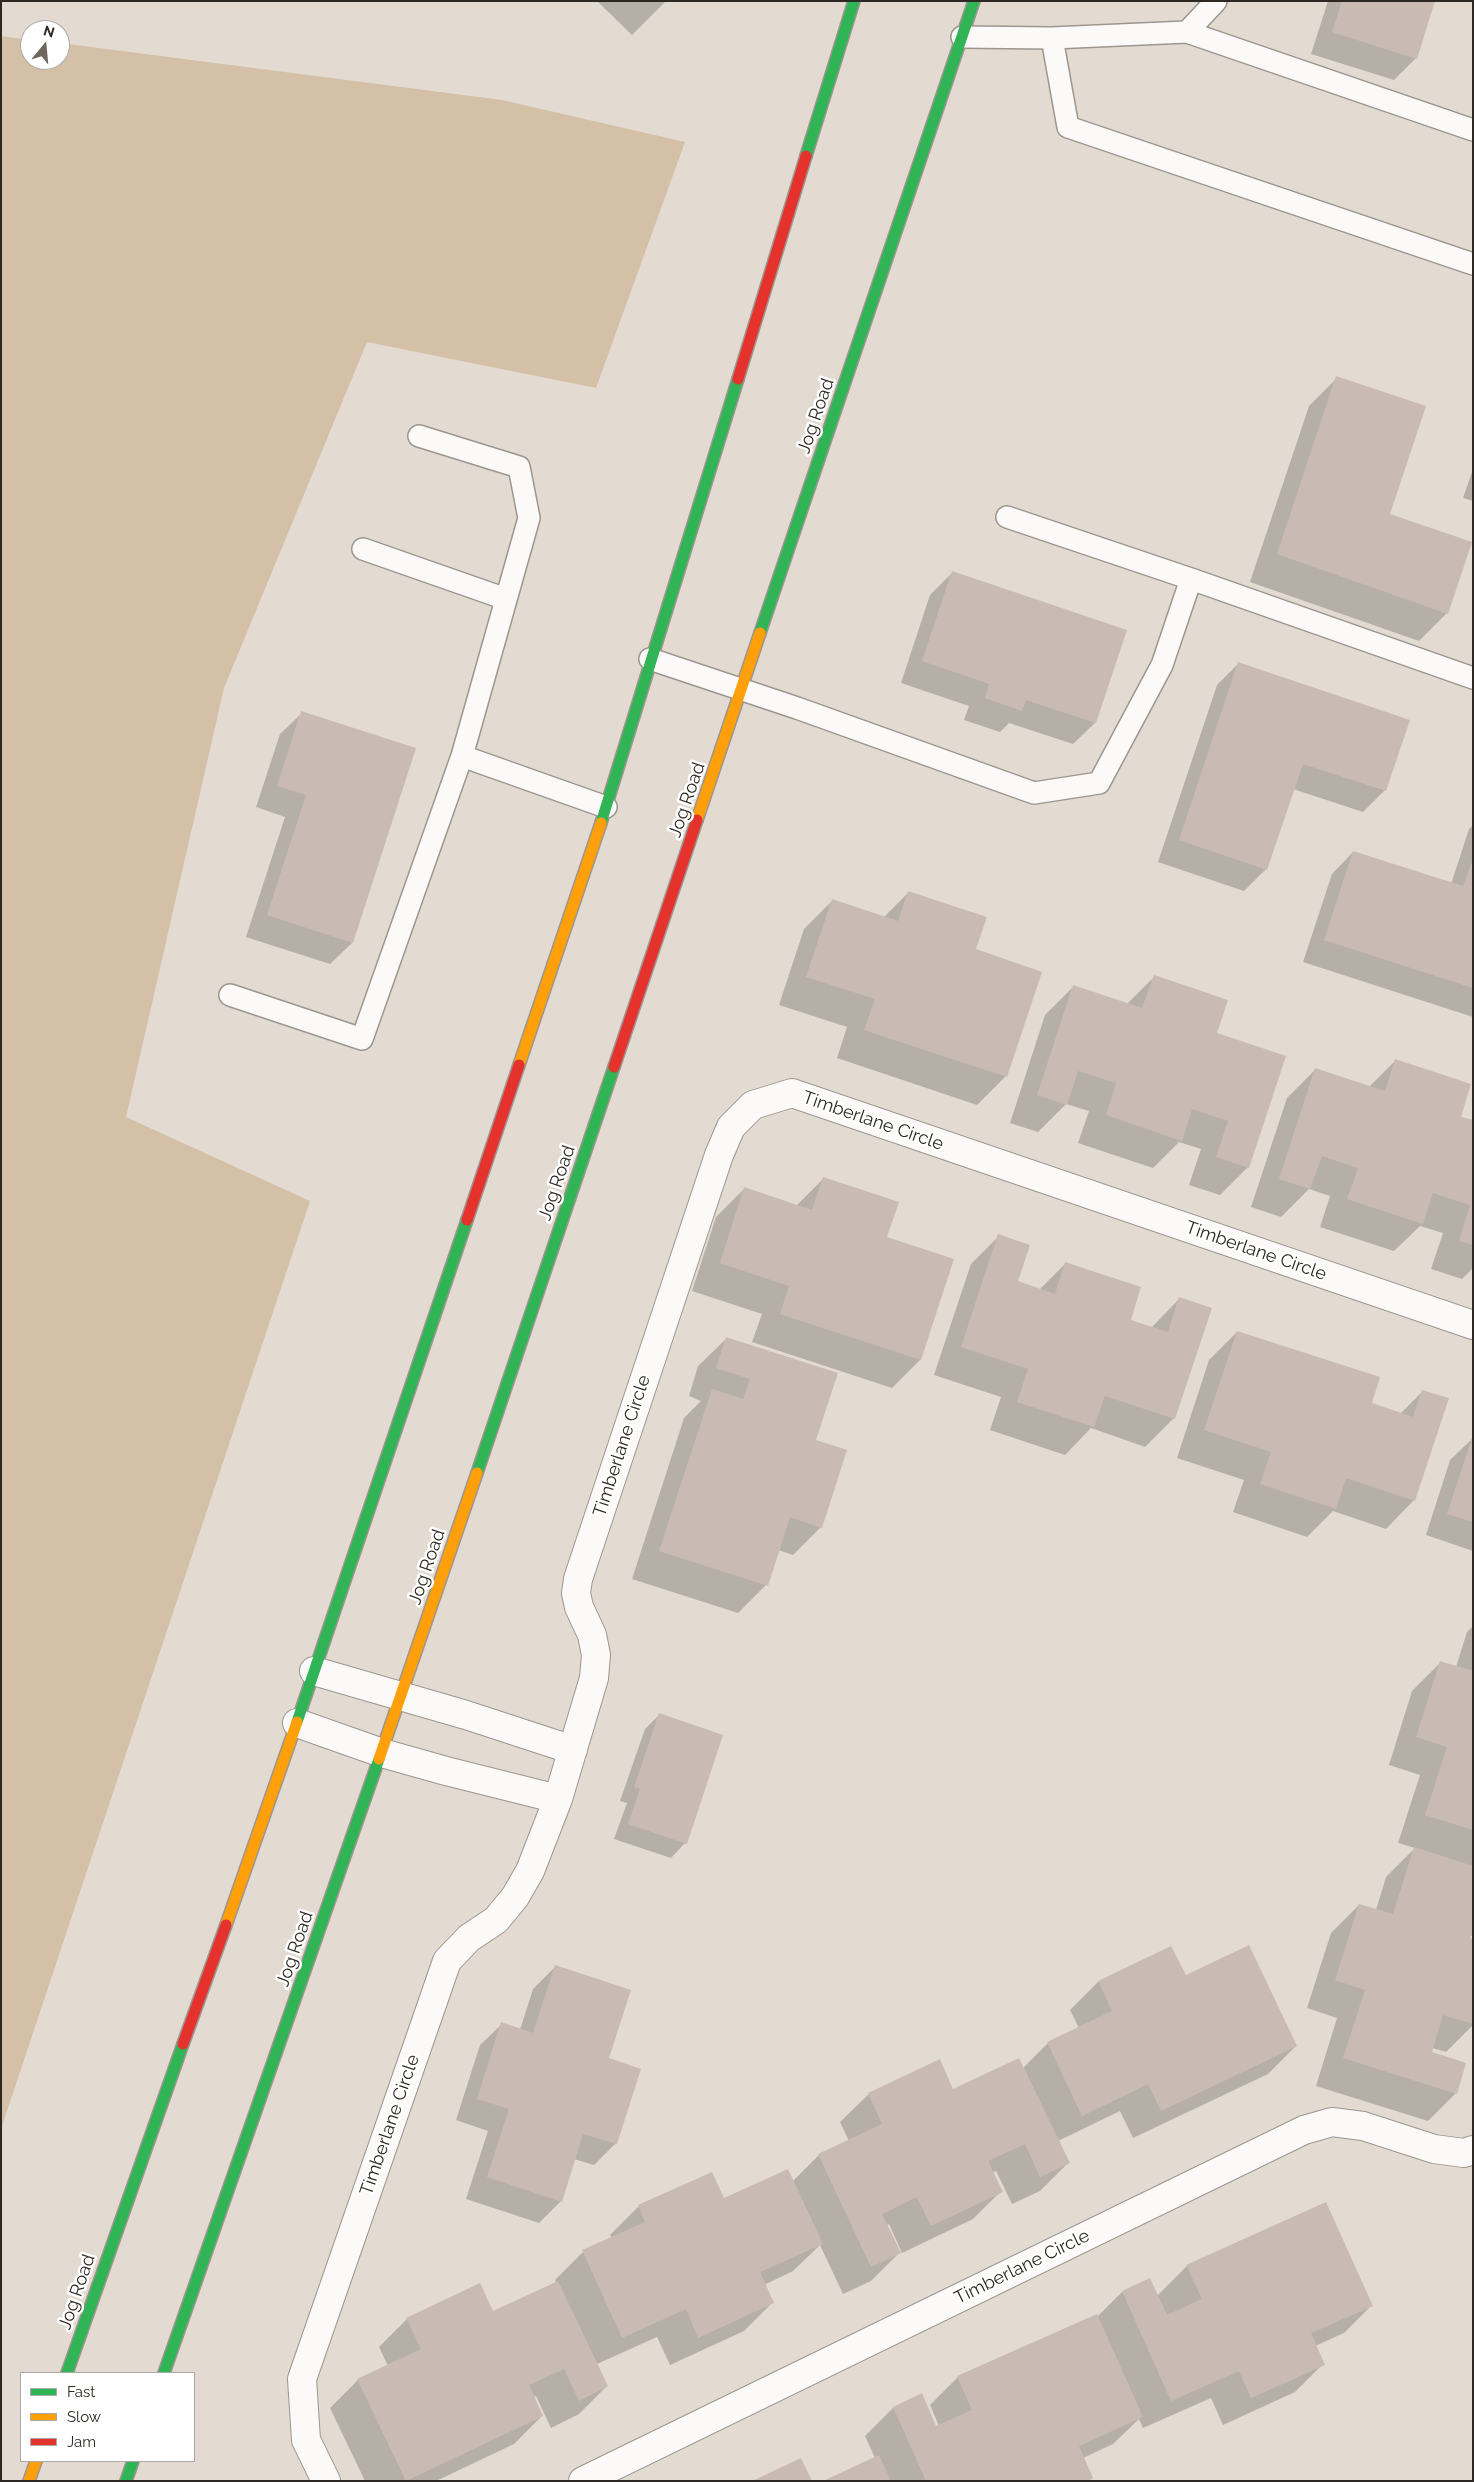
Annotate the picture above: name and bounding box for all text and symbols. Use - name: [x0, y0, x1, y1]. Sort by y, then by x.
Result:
- north arrow: [20, 20, 70, 70]
- text: N: [42, 22, 57, 41]
- street label: Jog Road: [793, 376, 839, 456]
- street label: Jog Road: [664, 760, 710, 840]
- street label: Timberlane Circle: [800, 1087, 946, 1155]
- street label: Jog Road: [534, 1143, 580, 1223]
- street label: Timberlane Circle: [1183, 1217, 1329, 1285]
- street label: Timberlane Circle: [589, 1373, 655, 1519]
- street label: Jog Road: [404, 1527, 450, 1607]
- street label: Jog Road: [272, 1909, 318, 1989]
- street label: Timberlane Circle: [356, 2052, 424, 2198]
- street label: Timberlane Circle: [951, 2225, 1093, 2309]
- street label: Jog Road: [54, 2252, 100, 2332]
- legend: [20, 2372, 195, 2462]
- text: Fast: [67, 2383, 95, 2401]
- text: Slow: [67, 2408, 101, 2426]
- text: Jam: [67, 2433, 96, 2451]

